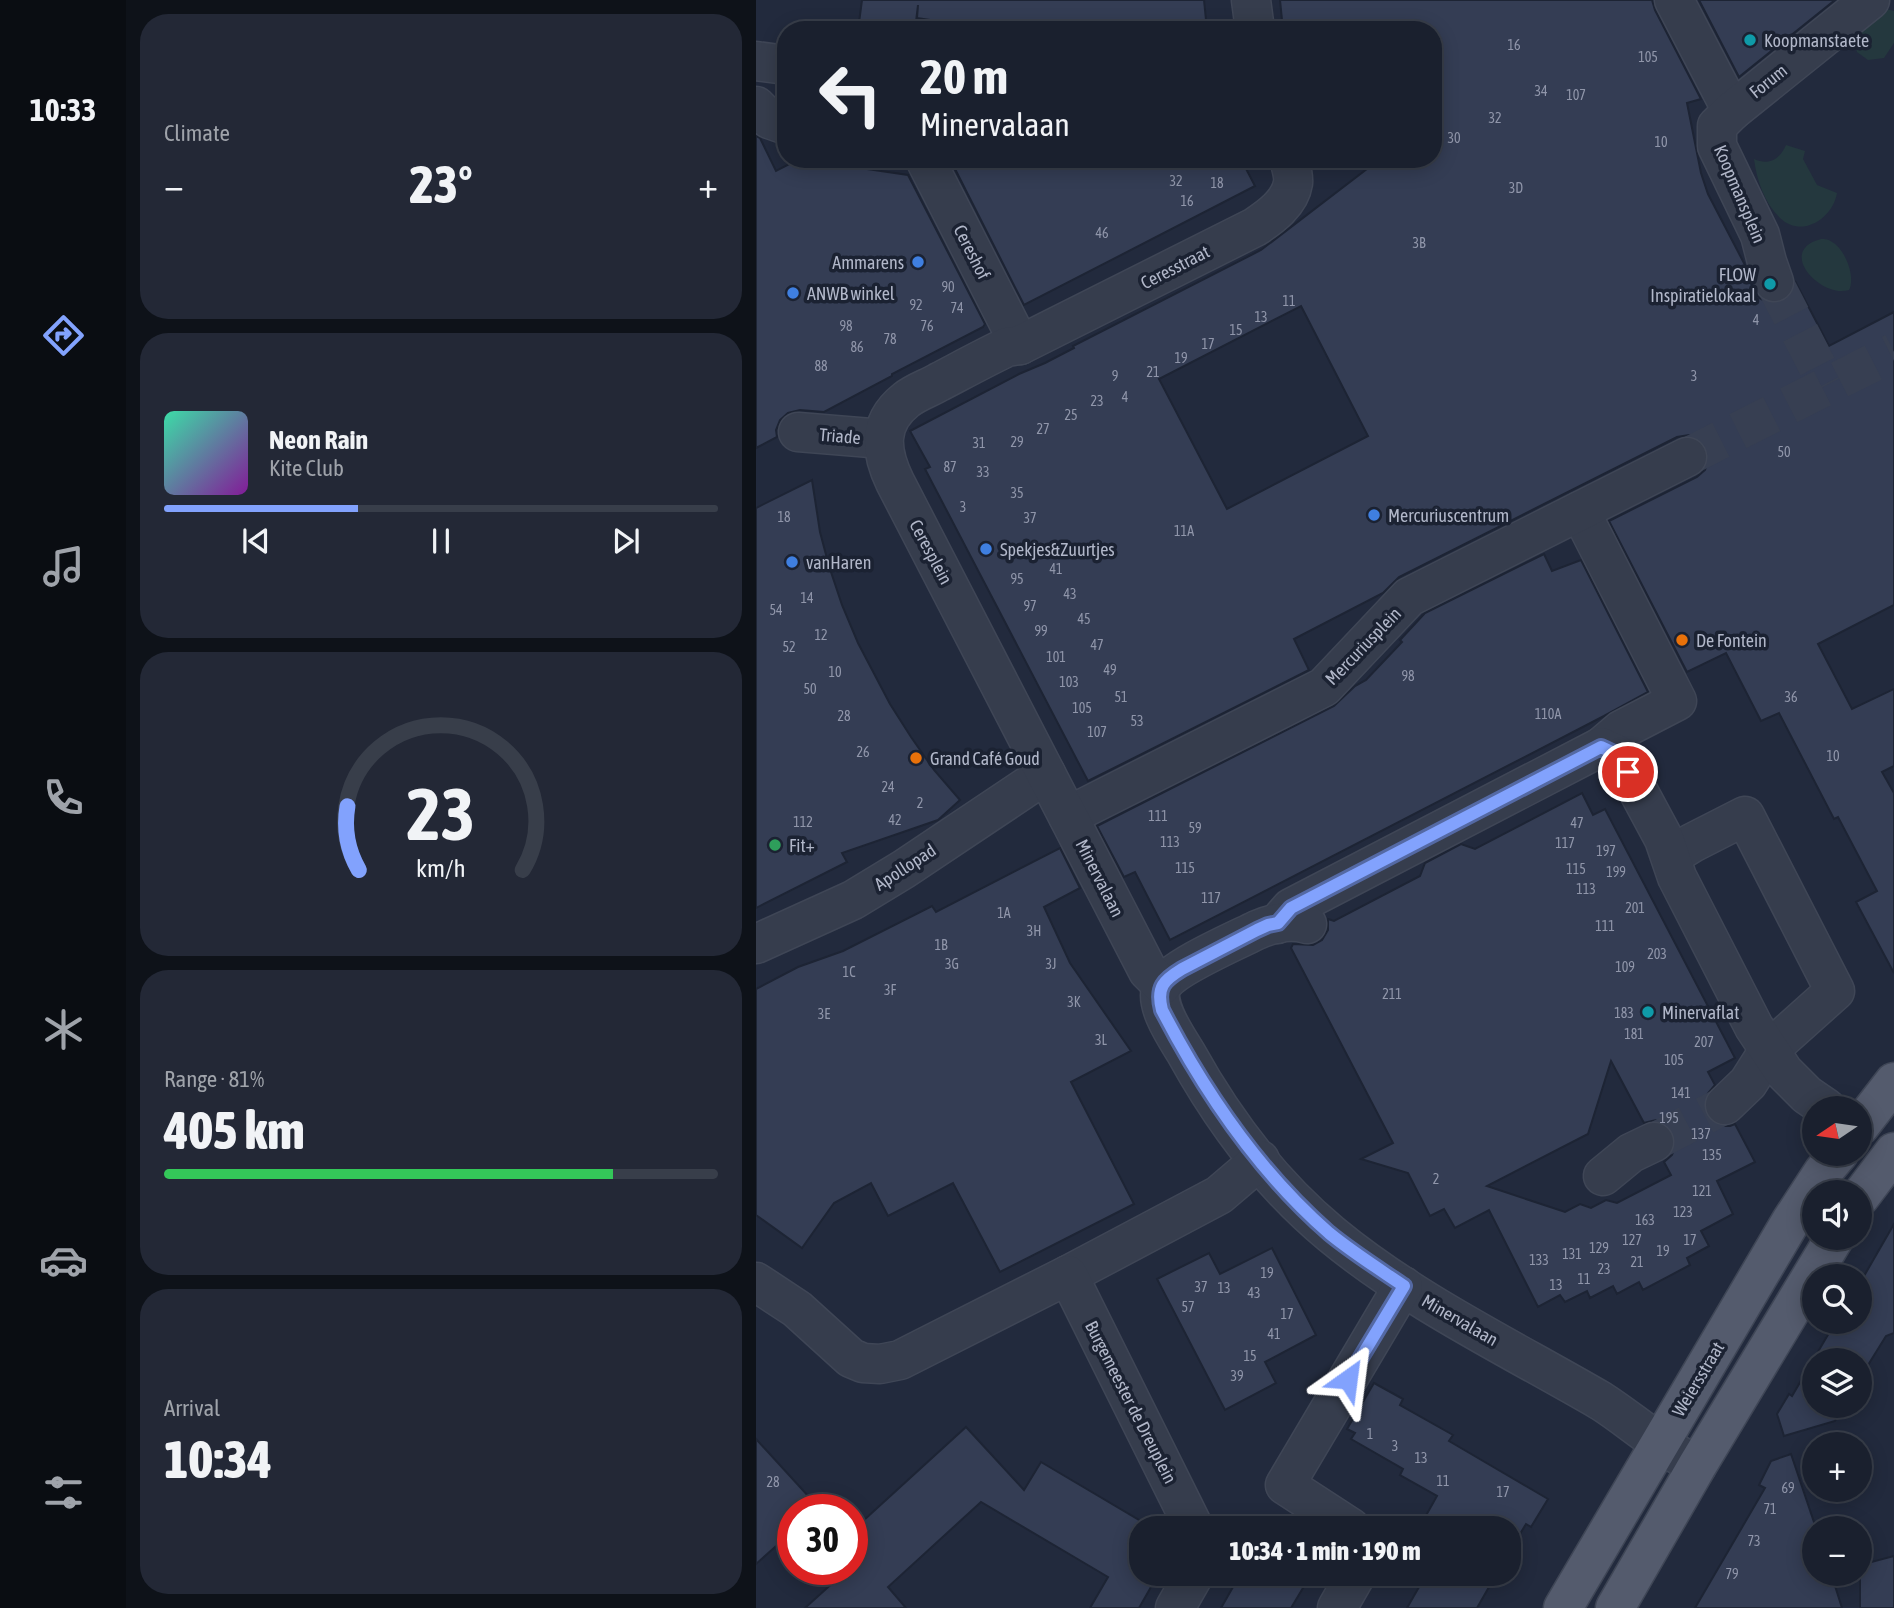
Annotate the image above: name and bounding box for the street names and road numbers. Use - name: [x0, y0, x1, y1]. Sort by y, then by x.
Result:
- street label: Forum: [1745, 60, 1791, 102]
- street label: Koopmansplein: [1710, 142, 1770, 246]
- street label: Cereshof: [949, 221, 995, 283]
- street label: Ceresstraat: [1137, 241, 1213, 293]
- street label: Triade: [818, 424, 862, 448]
- street label: Ceresplein: [905, 516, 957, 588]
- street label: Mercuriusplein: [1321, 603, 1405, 689]
- street label: Minervalaan: [1072, 836, 1128, 920]
- street label: Apollopad: [870, 839, 940, 895]
- street label: Minervalaan: [1418, 1290, 1502, 1350]
- street label: Burgemeester de Dreuplein: [1081, 1317, 1181, 1487]
- street label: Weiersstraat: [1668, 1338, 1728, 1420]

